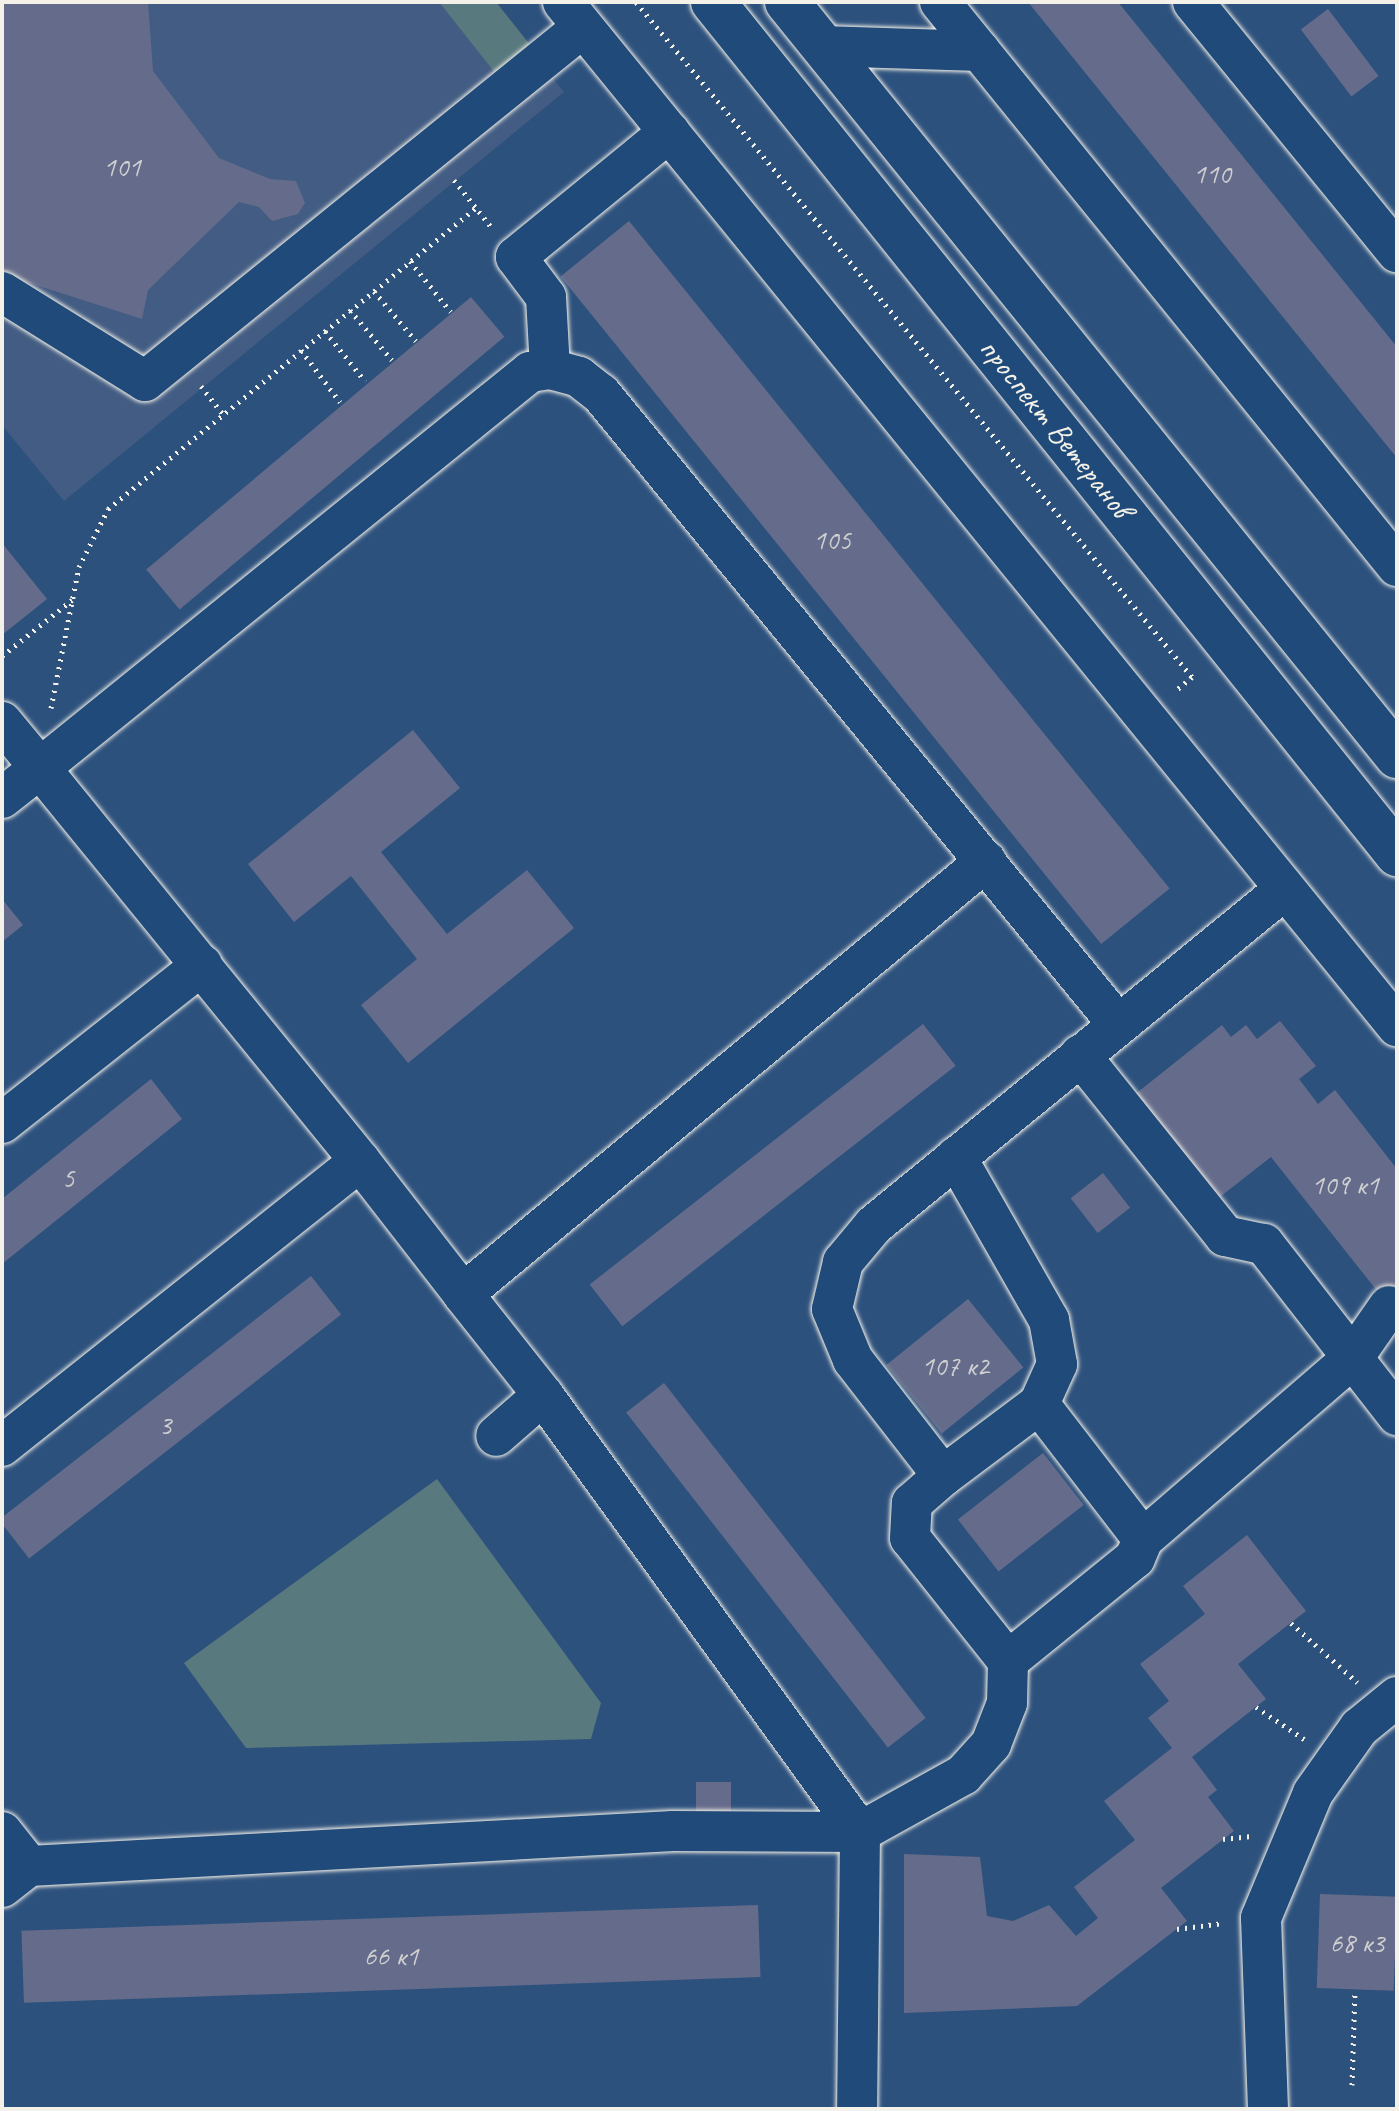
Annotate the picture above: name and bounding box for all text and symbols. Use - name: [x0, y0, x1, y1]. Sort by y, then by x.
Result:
- house number: 101: [103, 150, 141, 184]
- house number: 110: [1193, 157, 1231, 191]
- street label: проспект Ветеранов: [971, 330, 1139, 526]
- house number: 105: [813, 523, 851, 557]
- house number: 5: [62, 1161, 74, 1195]
- house number: 109 к1: [1311, 1168, 1379, 1202]
- house number: 107 к2: [921, 1349, 989, 1383]
- house number: 3: [159, 1408, 171, 1442]
- house number: 68 к3: [1330, 1926, 1384, 1960]
- house number: 66 к1: [364, 1939, 418, 1973]

